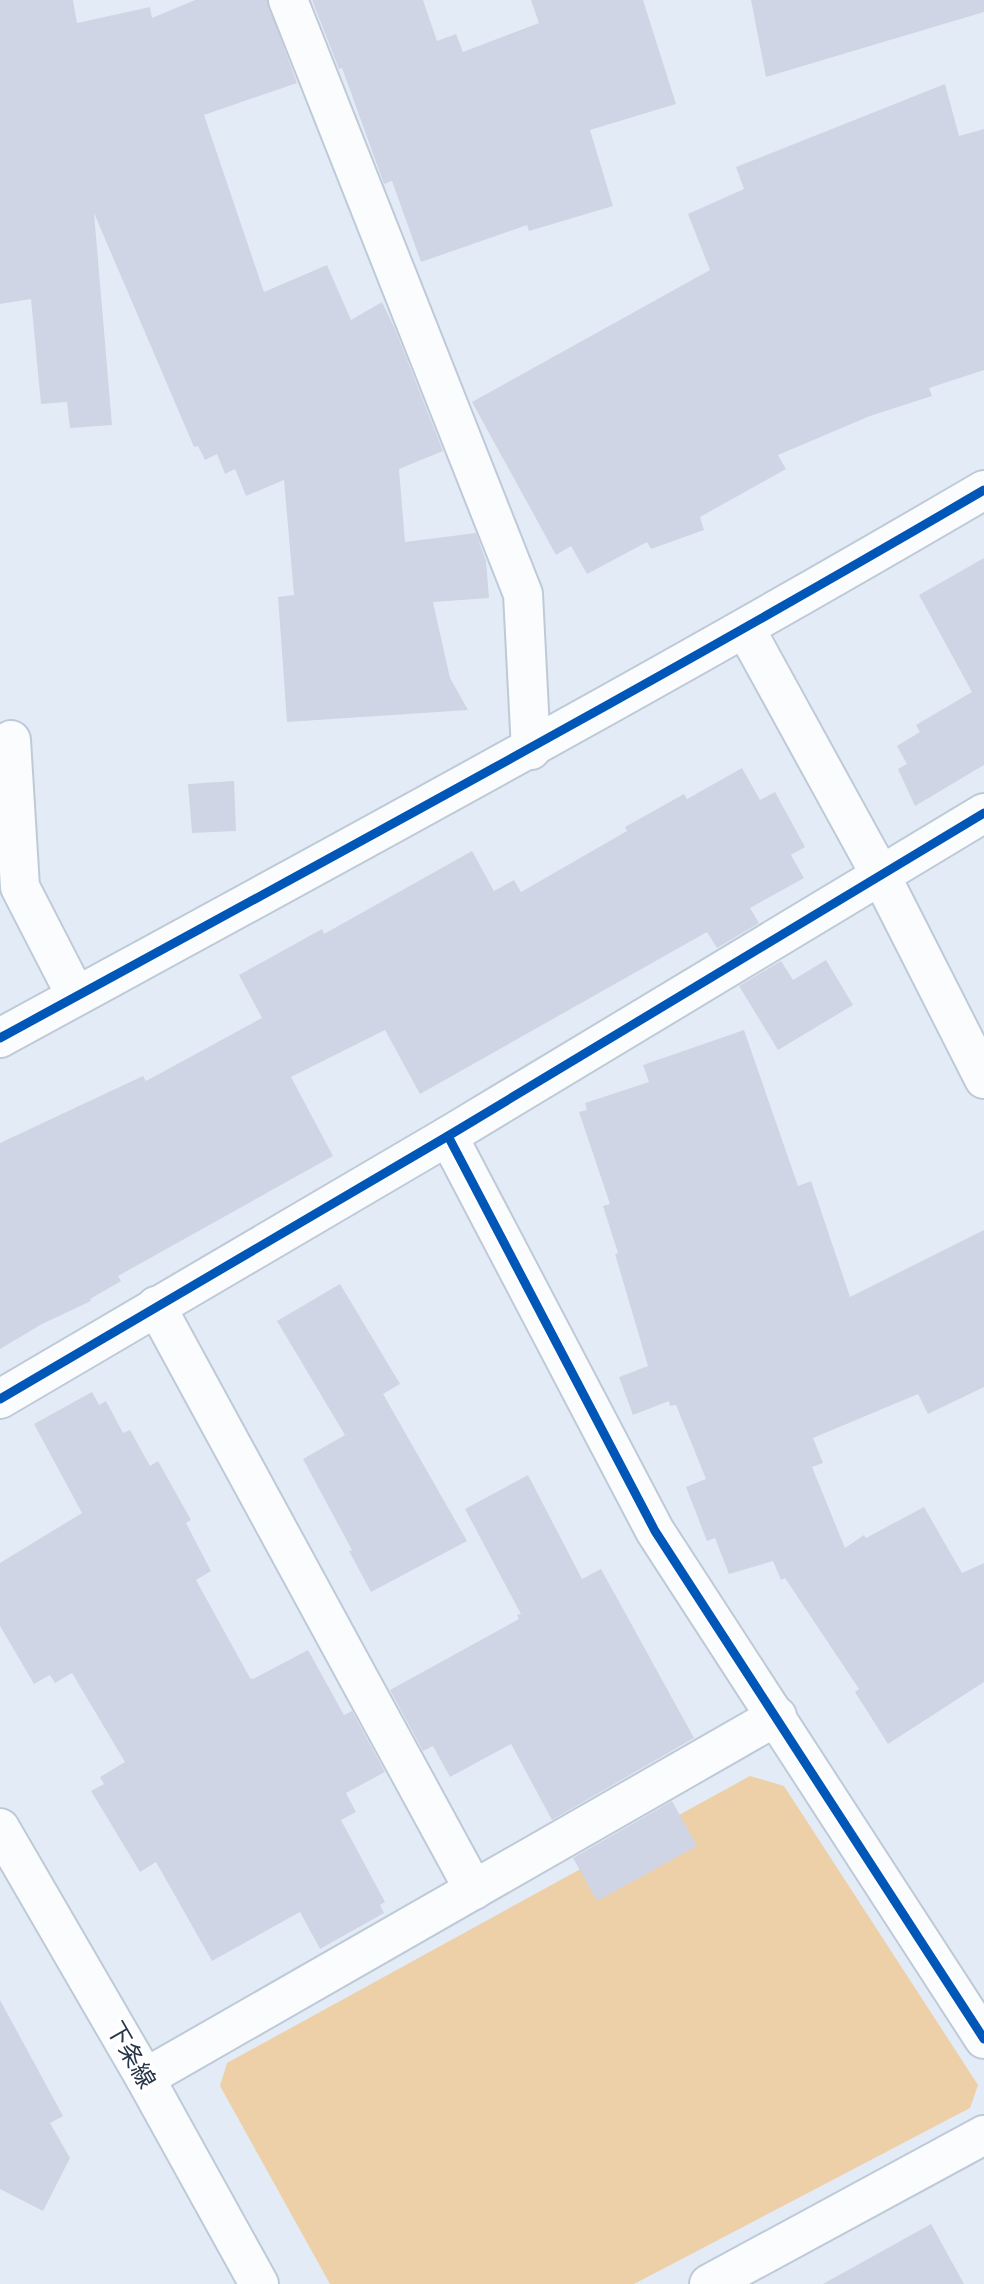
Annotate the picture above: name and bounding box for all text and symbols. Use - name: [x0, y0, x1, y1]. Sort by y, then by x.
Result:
- street label: 下条線: [101, 2017, 161, 2093]

